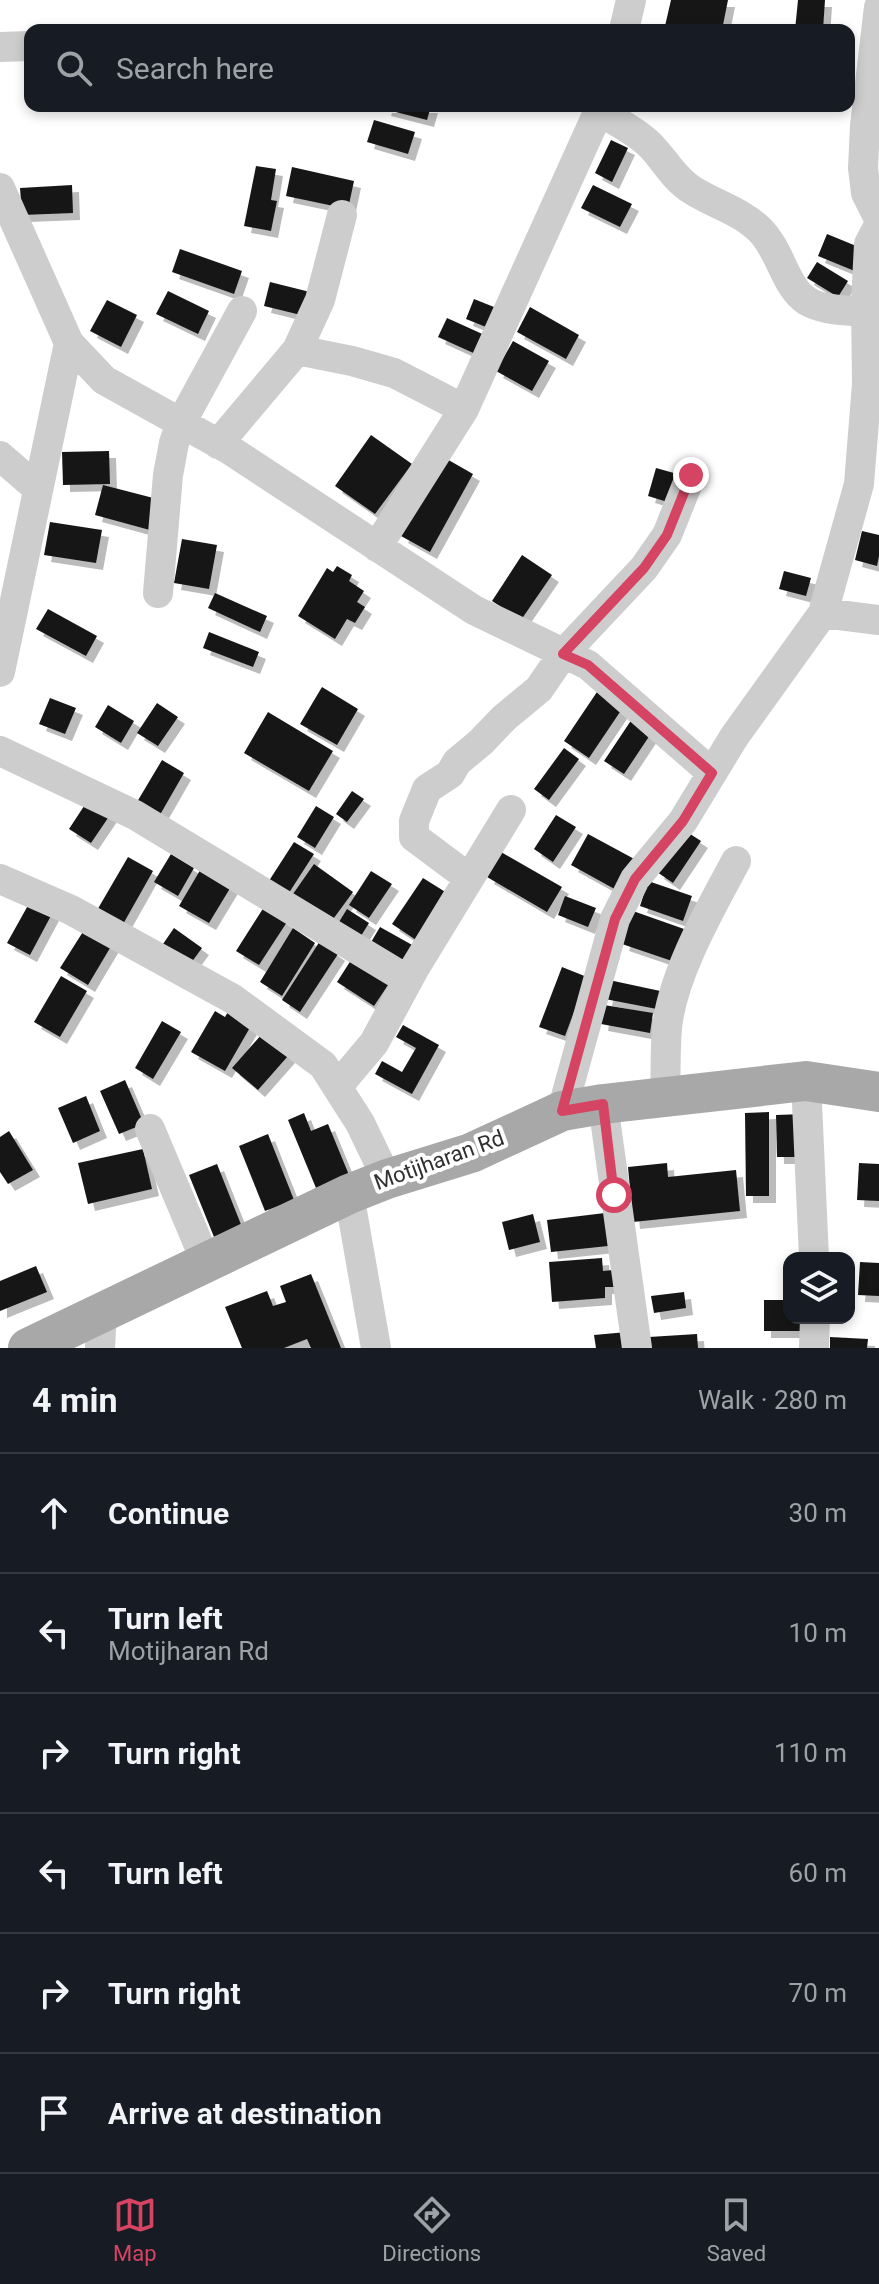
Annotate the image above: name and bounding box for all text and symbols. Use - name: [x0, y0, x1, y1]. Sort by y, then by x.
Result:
- search box: [24, 24, 855, 112]
- icon: search: [52, 46, 96, 90]
- text: Search here: [116, 51, 274, 86]
- route end: [673, 457, 709, 493]
- street label: Motijharan Rd: [371, 1125, 507, 1195]
- route start: [596, 1177, 632, 1213]
- map controls: [783, 1252, 855, 1324]
- button: layers: [783, 1252, 855, 1324]
- text: 4 min: [32, 1380, 117, 1420]
- text: Walk · 280 m: [698, 1385, 847, 1415]
- icon: ahead: [32, 1491, 76, 1535]
- text: Continue: [108, 1496, 229, 1531]
- text: 30 m: [789, 1498, 847, 1528]
- text: Turn left: [108, 1601, 223, 1636]
- icon: left: [32, 1611, 76, 1655]
- text: 10 m: [789, 1618, 847, 1648]
- text: Motijharan Rd: [108, 1636, 269, 1666]
- icon: right: [32, 1731, 76, 1775]
- text: Turn right: [108, 1736, 241, 1771]
- text: 110 m: [774, 1738, 847, 1768]
- icon: left: [32, 1851, 76, 1895]
- text: Turn left: [108, 1856, 223, 1891]
- text: 60 m: [789, 1858, 847, 1888]
- icon: right: [32, 1971, 76, 2015]
- text: Turn right: [108, 1976, 241, 2011]
- text: 70 m: [789, 1978, 847, 2008]
- icon: arrive: [32, 2091, 76, 2135]
- text: Arrive at destination: [108, 2096, 382, 2131]
- tab: Map: [113, 2193, 157, 2266]
- tab: Directions: [382, 2193, 481, 2266]
- tab: Saved: [707, 2193, 766, 2266]

